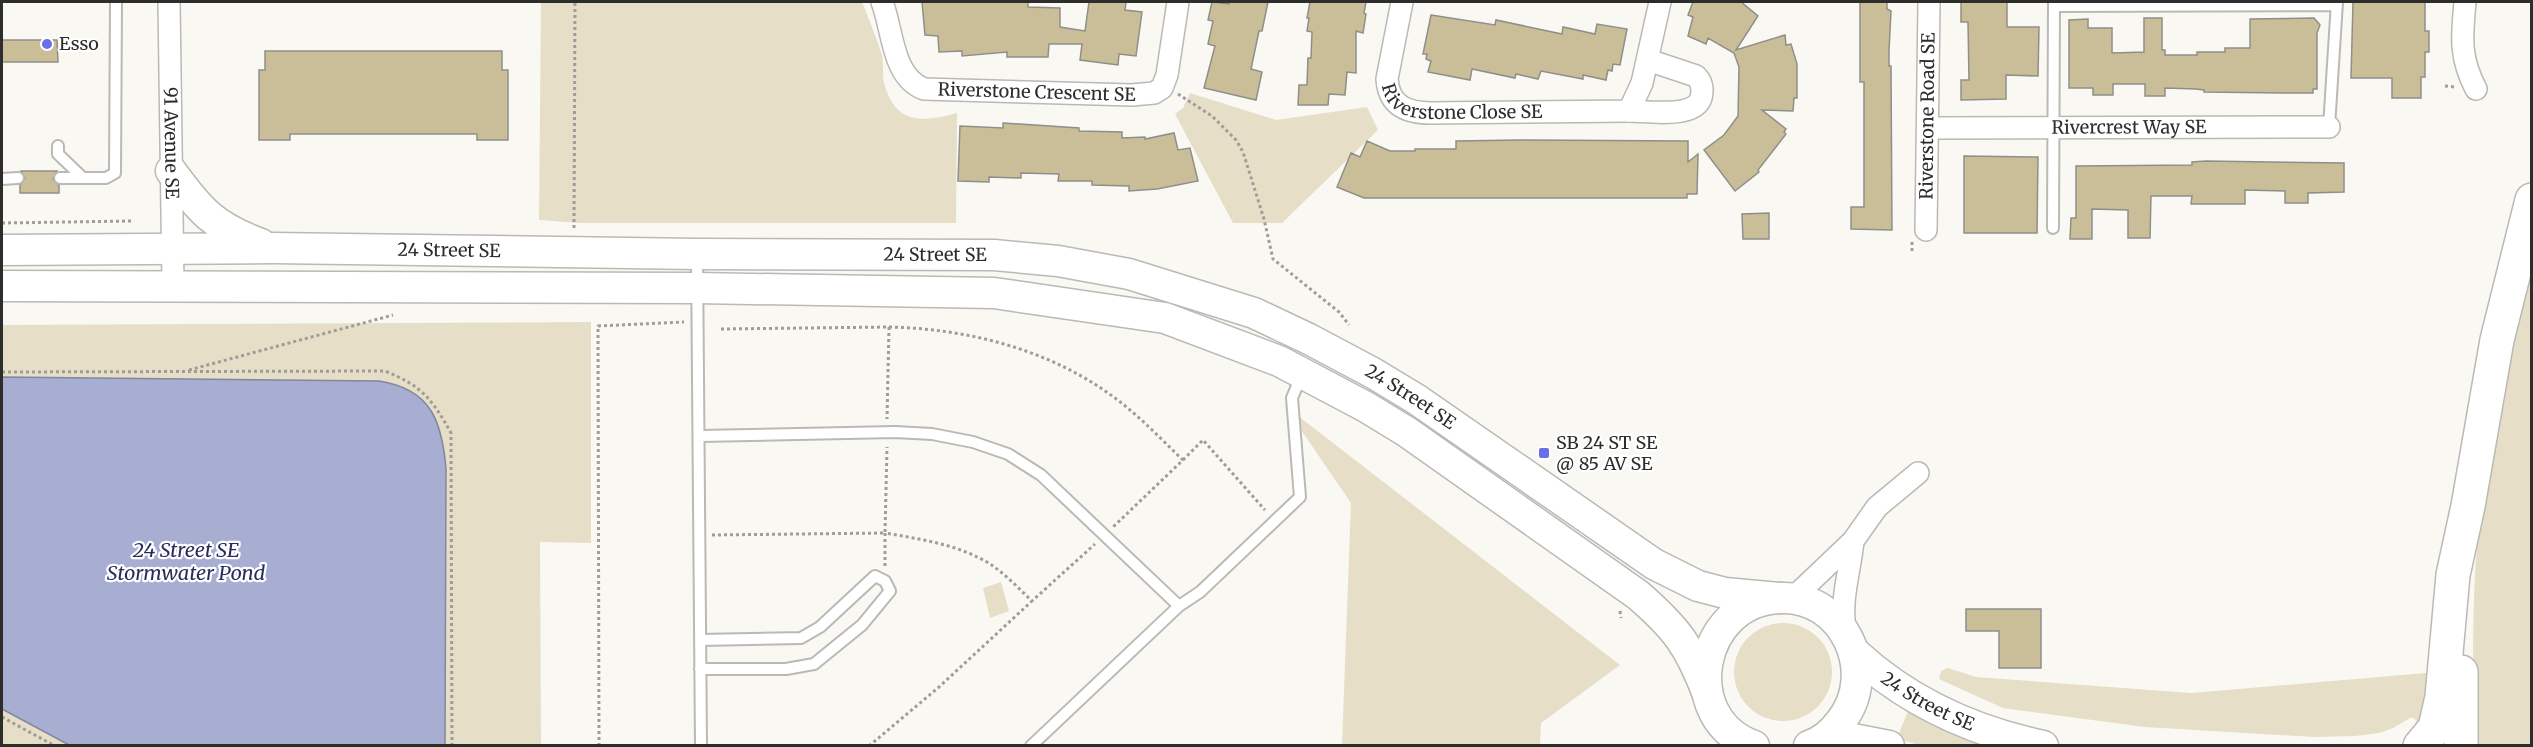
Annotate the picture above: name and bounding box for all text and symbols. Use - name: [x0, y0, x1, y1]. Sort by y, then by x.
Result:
- place label: Esso: [59, 32, 99, 55]
- street label: Riverstone Road SE: [1914, 32, 1940, 200]
- marker: Esso: [40, 37, 54, 51]
- street label: Riverstone Crescent SE: [937, 77, 1137, 106]
- street label: Riverstone Close SE: [1377, 80, 1543, 124]
- street label: 91 Avenue SE: [159, 87, 184, 200]
- street label: Rivercrest Way SE: [2052, 115, 2207, 139]
- street label: 24 Street SE: [397, 238, 501, 262]
- street label: 24 Street SE: [883, 243, 987, 266]
- street label: 24 Street SE: [1361, 359, 1461, 434]
- place label: SB 24 ST SE @ 85 AV SE: [1556, 431, 1658, 475]
- marker: SB 24 ST SE @ 85 AV SE: [1537, 446, 1551, 460]
- water label: 24 Street SE Stormwater Pond: [107, 537, 265, 585]
- street label: 24 Street SE: [1877, 666, 1978, 736]

